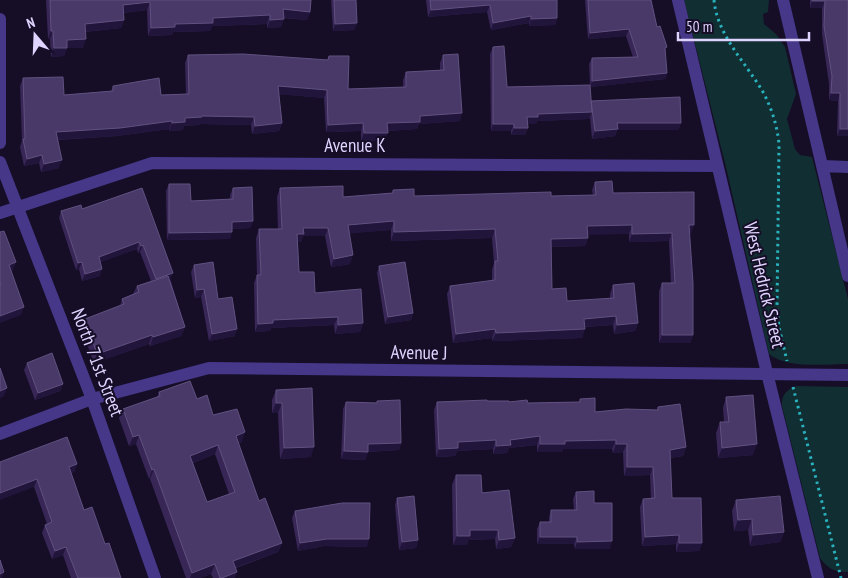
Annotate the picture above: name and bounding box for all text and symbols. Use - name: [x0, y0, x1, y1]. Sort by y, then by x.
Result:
- north arrow: [10, 10, 60, 60]
- scale bar: [678, 10, 809, 42]
- text: N: [24, 13, 37, 32]
- text: 50 m: [686, 17, 712, 36]
- street label: Avenue K: [324, 133, 386, 157]
- street label: West Hedrick Street: [739, 220, 791, 351]
- street label: North 71st Street: [66, 305, 130, 420]
- street label: Avenue J: [390, 340, 448, 364]

